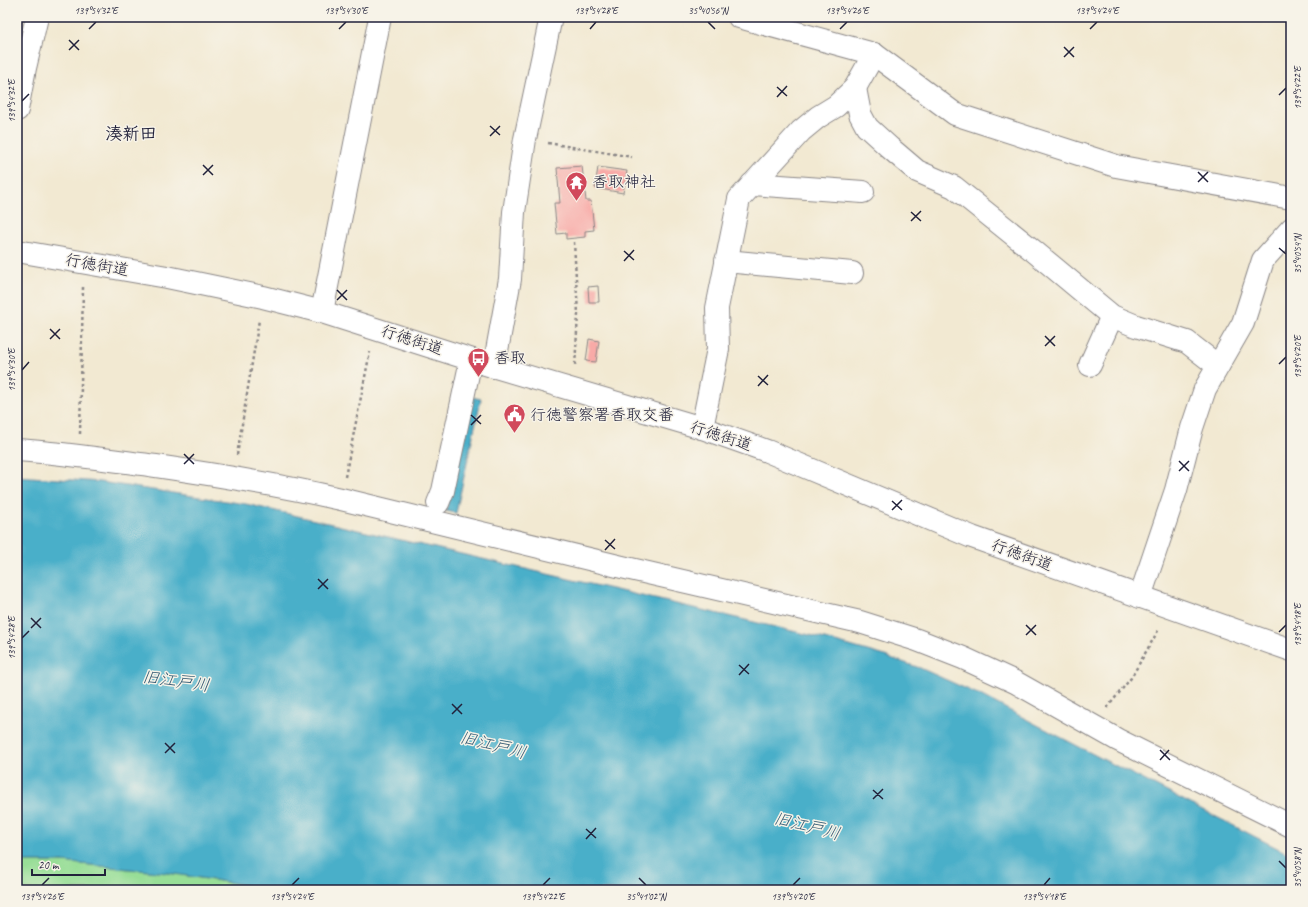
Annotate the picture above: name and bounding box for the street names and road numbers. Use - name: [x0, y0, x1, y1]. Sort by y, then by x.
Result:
- street label: 行徳街道: [64, 250, 130, 280]
- street label: 行徳街道: [378, 321, 446, 359]
- street label: 行徳街道: [687, 417, 755, 455]
- street label: 行徳街道: [989, 535, 1055, 575]

